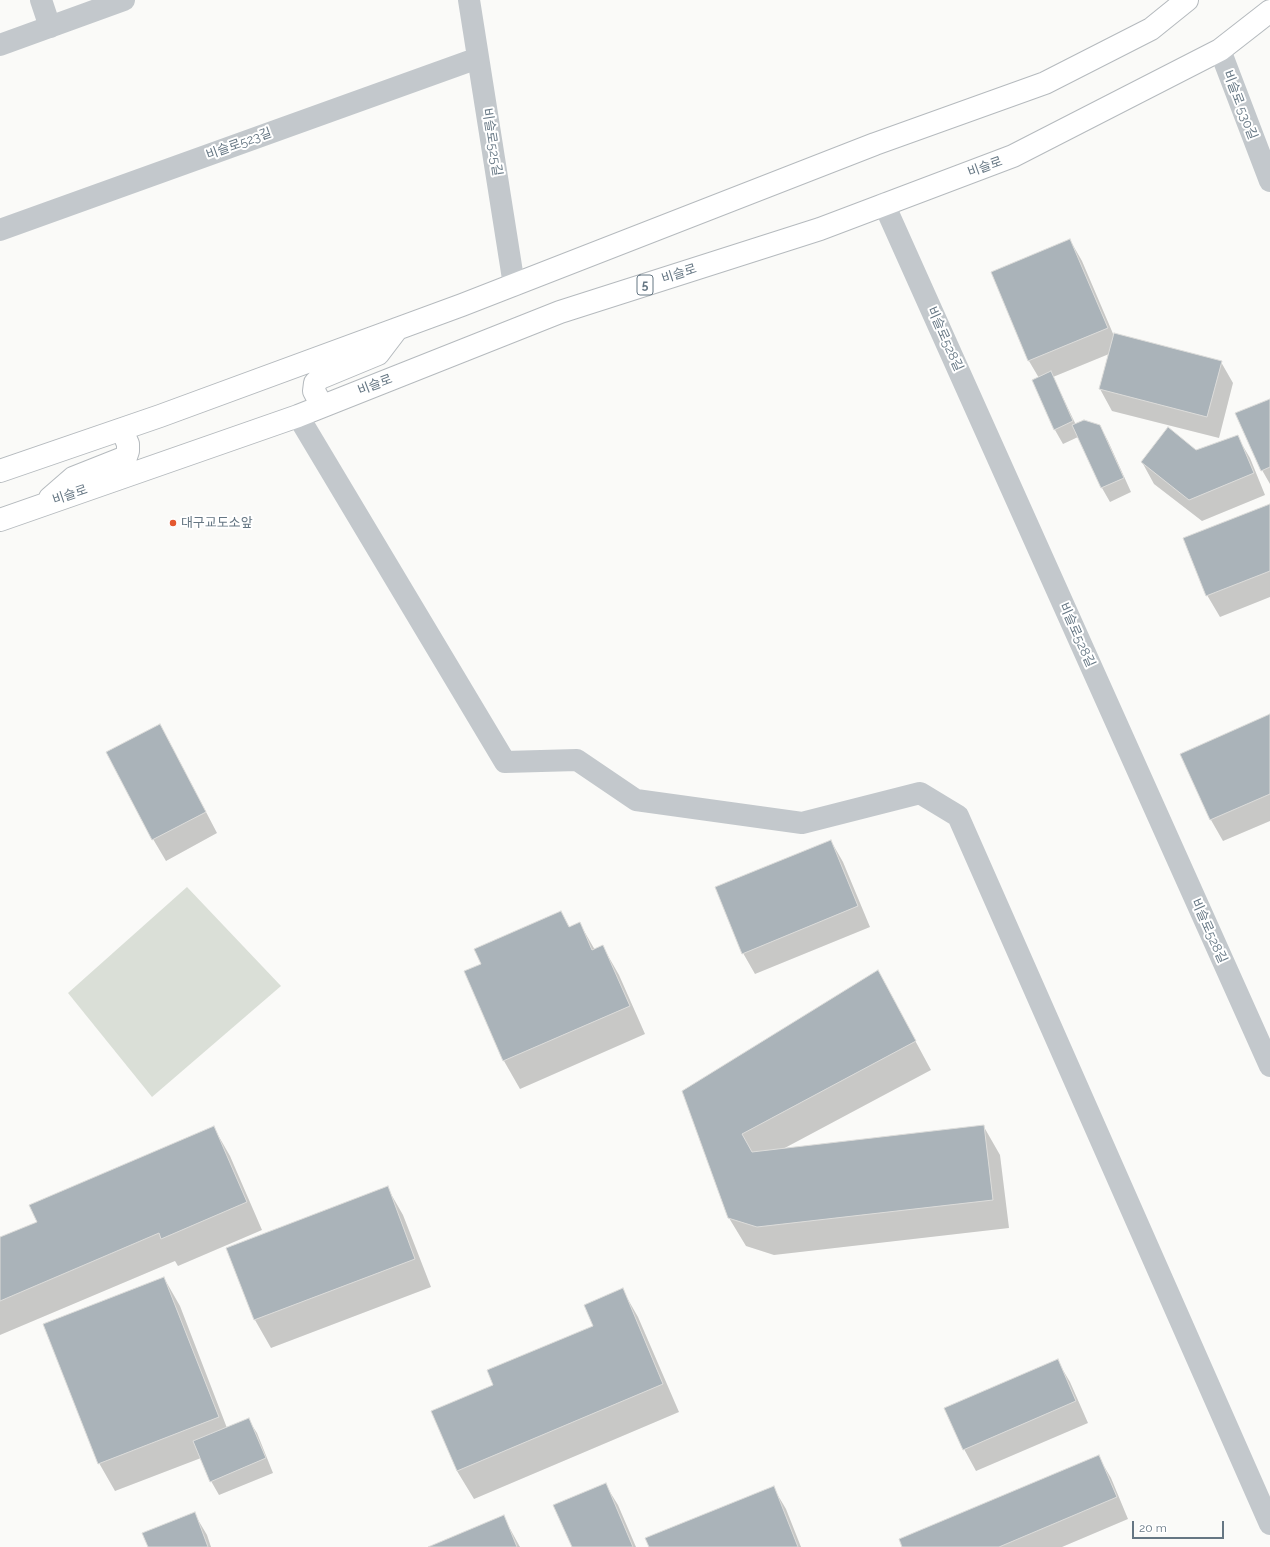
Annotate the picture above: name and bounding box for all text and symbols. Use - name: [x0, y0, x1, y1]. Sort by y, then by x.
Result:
- street label: 비슬로 530길: [1220, 68, 1260, 142]
- street label: 비슬로525길: [479, 107, 505, 177]
- street label: 비슬로523길: [204, 125, 274, 163]
- street label: 비슬로: [965, 154, 1005, 180]
- street label: 비슬로: [660, 261, 698, 287]
- road number: 5: [637, 275, 653, 295]
- street label: 비슬로528길: [924, 304, 966, 374]
- street label: 비슬로: [355, 371, 395, 399]
- street label: 비슬로: [50, 482, 90, 508]
- place label: 대구교도소앞: [181, 515, 253, 531]
- marker: 대구교도소앞: [168, 518, 178, 528]
- street label: 비슬로528길: [1056, 600, 1098, 670]
- street label: 비슬로528길: [1188, 896, 1230, 966]
- scale bar: [1134, 1513, 1226, 1539]
- text: 20 m: [1139, 1521, 1167, 1535]

